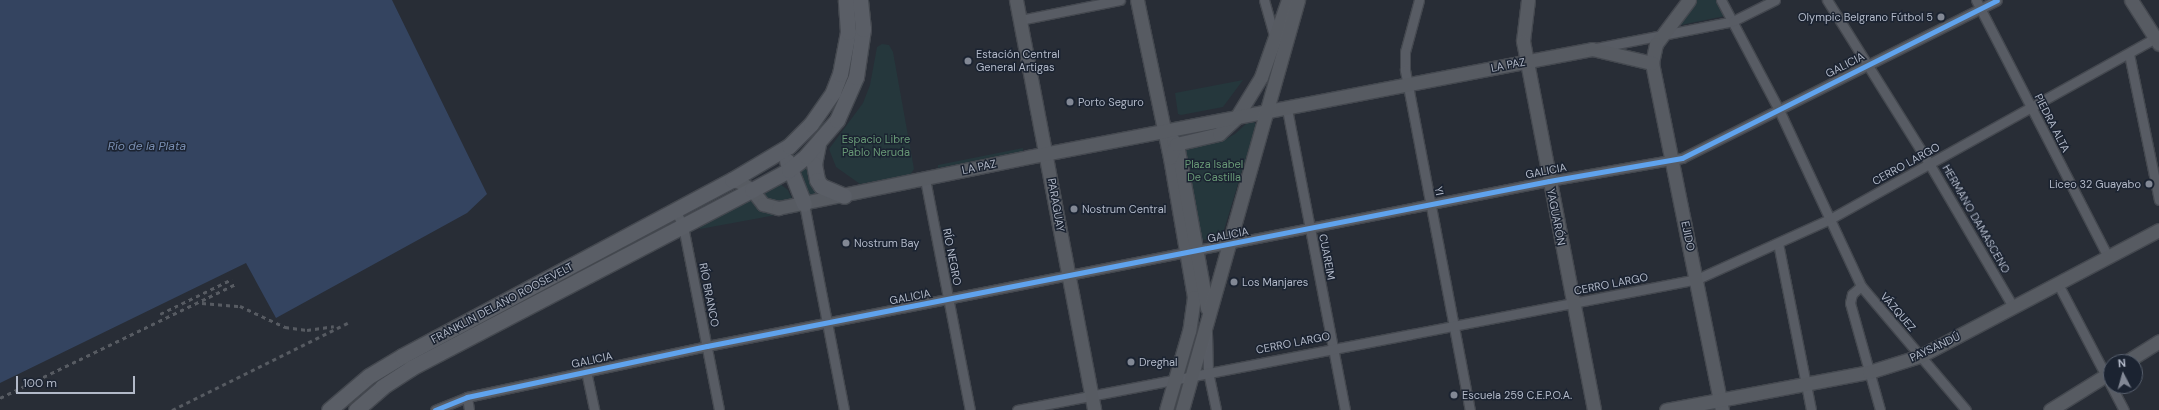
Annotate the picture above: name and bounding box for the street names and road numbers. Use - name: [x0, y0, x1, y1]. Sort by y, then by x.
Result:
- street label: GALICIA: [1823, 50, 1867, 80]
- street label: LA PAZ: [1490, 55, 1526, 75]
- street label: PIEDRA ALTA: [2032, 91, 2072, 155]
- street label: CERRO LARGO: [1870, 140, 1942, 188]
- street label: LA PAZ: [961, 157, 997, 177]
- street label: GALICIA: [1524, 161, 1568, 181]
- street label: HERMANO DAMASCENO: [1939, 162, 2013, 276]
- street label: PARAGUAY: [1045, 177, 1067, 233]
- street label: YI: [1432, 185, 1446, 197]
- street label: YAGUARÓN: [1544, 187, 1568, 247]
- street label: EJIDO: [1678, 220, 1698, 252]
- street label: GALICIA: [1206, 225, 1250, 245]
- street label: RÍO NEGRO: [940, 227, 964, 287]
- street label: CUAREIM: [1316, 233, 1338, 281]
- street label: FRANKLIN DELANO ROOSEVELT: [429, 260, 575, 346]
- street label: RÍO BRANCO: [696, 262, 722, 328]
- street label: CERRO LARGO: [1573, 270, 1649, 298]
- street label: GALICIA: [888, 287, 932, 307]
- street label: VÁZQUEZ: [1878, 290, 1918, 334]
- street label: CERRO LARGO: [1255, 329, 1331, 357]
- street label: PAYSANDÚ: [1908, 330, 1962, 364]
- street label: GALICIA: [570, 349, 614, 371]

